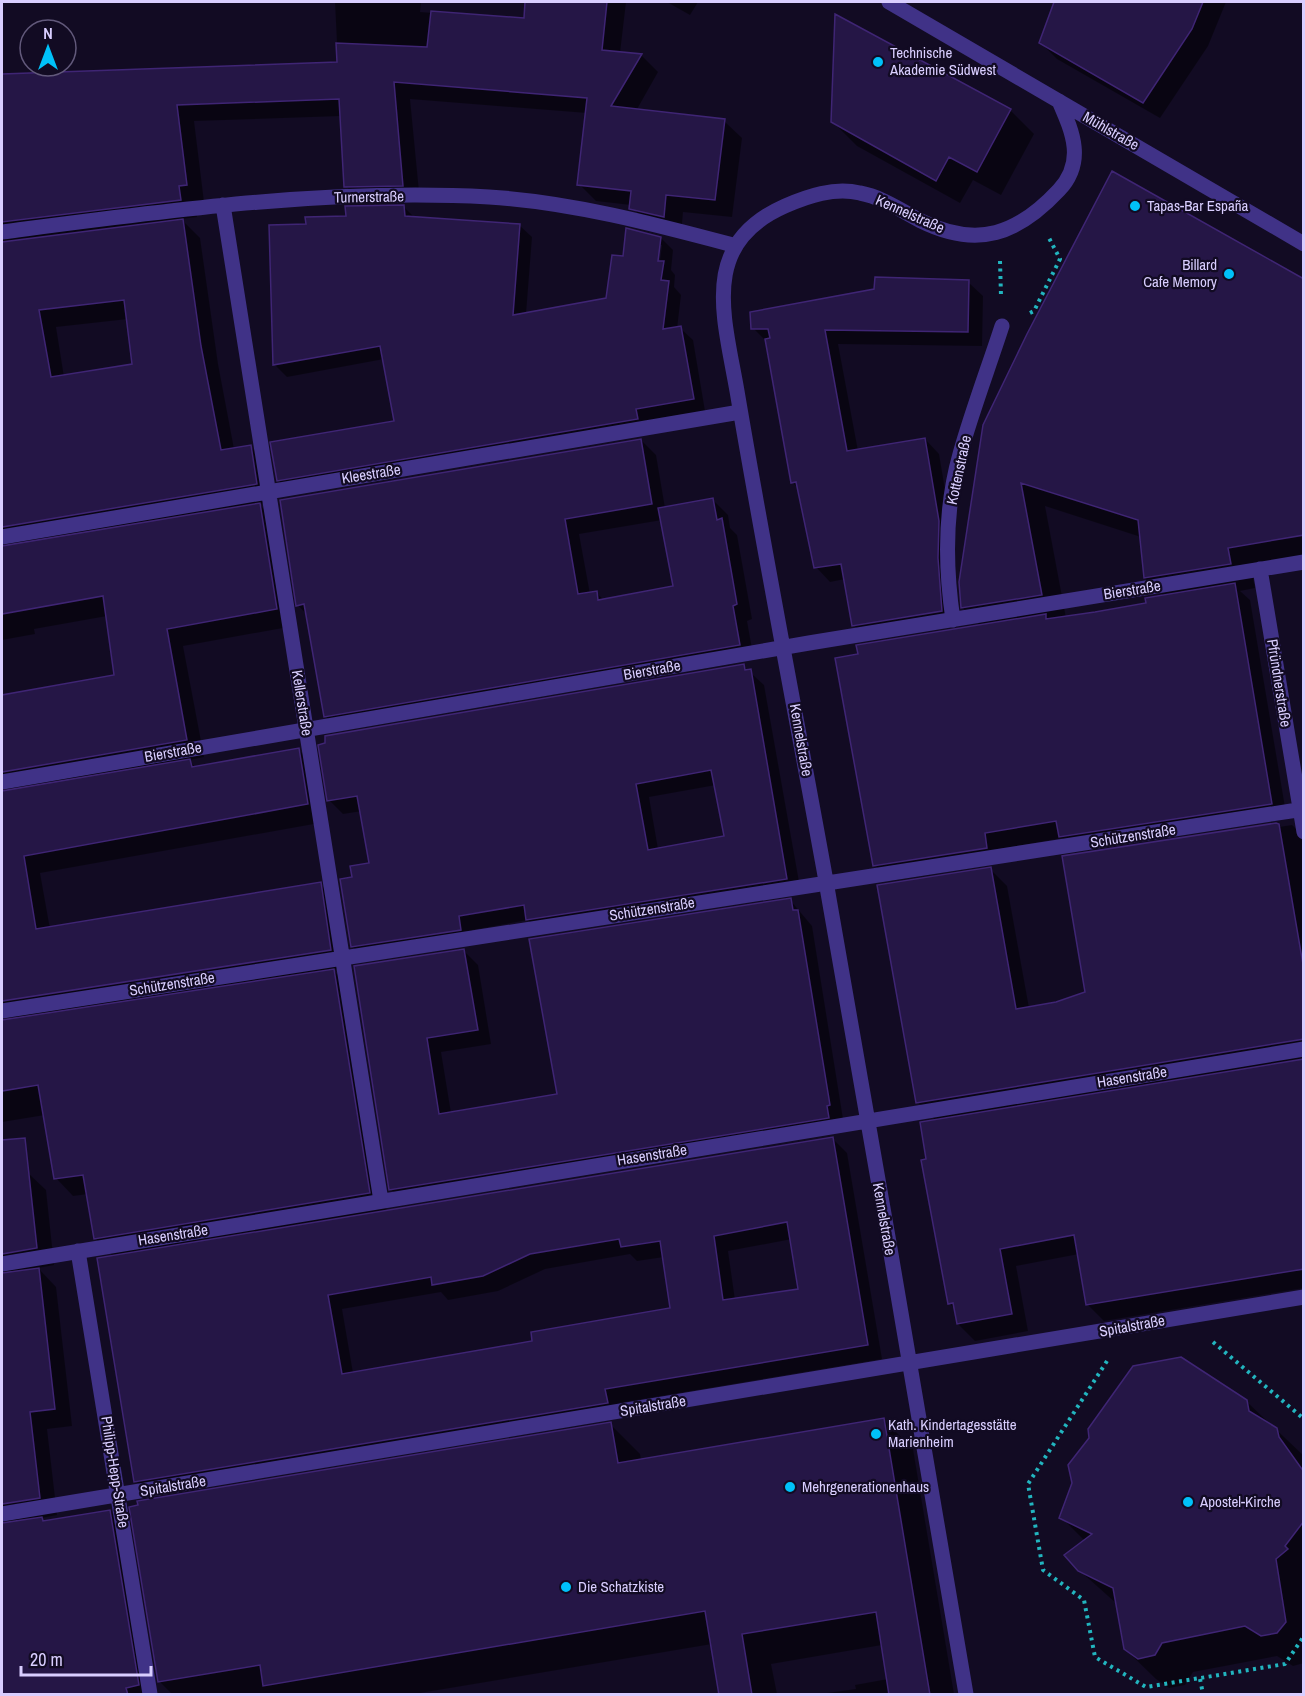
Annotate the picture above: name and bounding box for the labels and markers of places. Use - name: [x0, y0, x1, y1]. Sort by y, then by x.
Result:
- place label: Technische Akademie Südwest: [889, 42, 997, 80]
- marker: Technische Akademie Südwest: [871, 55, 885, 69]
- place label: Tapas-Bar España: [1147, 195, 1249, 216]
- marker: Tapas-Bar España: [1128, 199, 1142, 213]
- place label: Billard Cafe Memory: [1143, 254, 1218, 292]
- marker: Billard Cafe Memory: [1222, 267, 1236, 281]
- place label: Kath. Kindertagesstätte Marienheim: [888, 1414, 1017, 1452]
- marker: Kath. Kindertagesstätte Marienheim: [869, 1427, 883, 1441]
- place label: Mehrgenerationenhaus: [802, 1476, 929, 1497]
- marker: Mehrgenerationenhaus: [783, 1480, 797, 1494]
- place label: Apostel-Kirche: [1199, 1491, 1281, 1512]
- marker: Apostel-Kirche: [1181, 1495, 1195, 1509]
- place label: Die Schatzkiste: [578, 1576, 664, 1597]
- marker: Die Schatzkiste: [559, 1580, 573, 1594]

